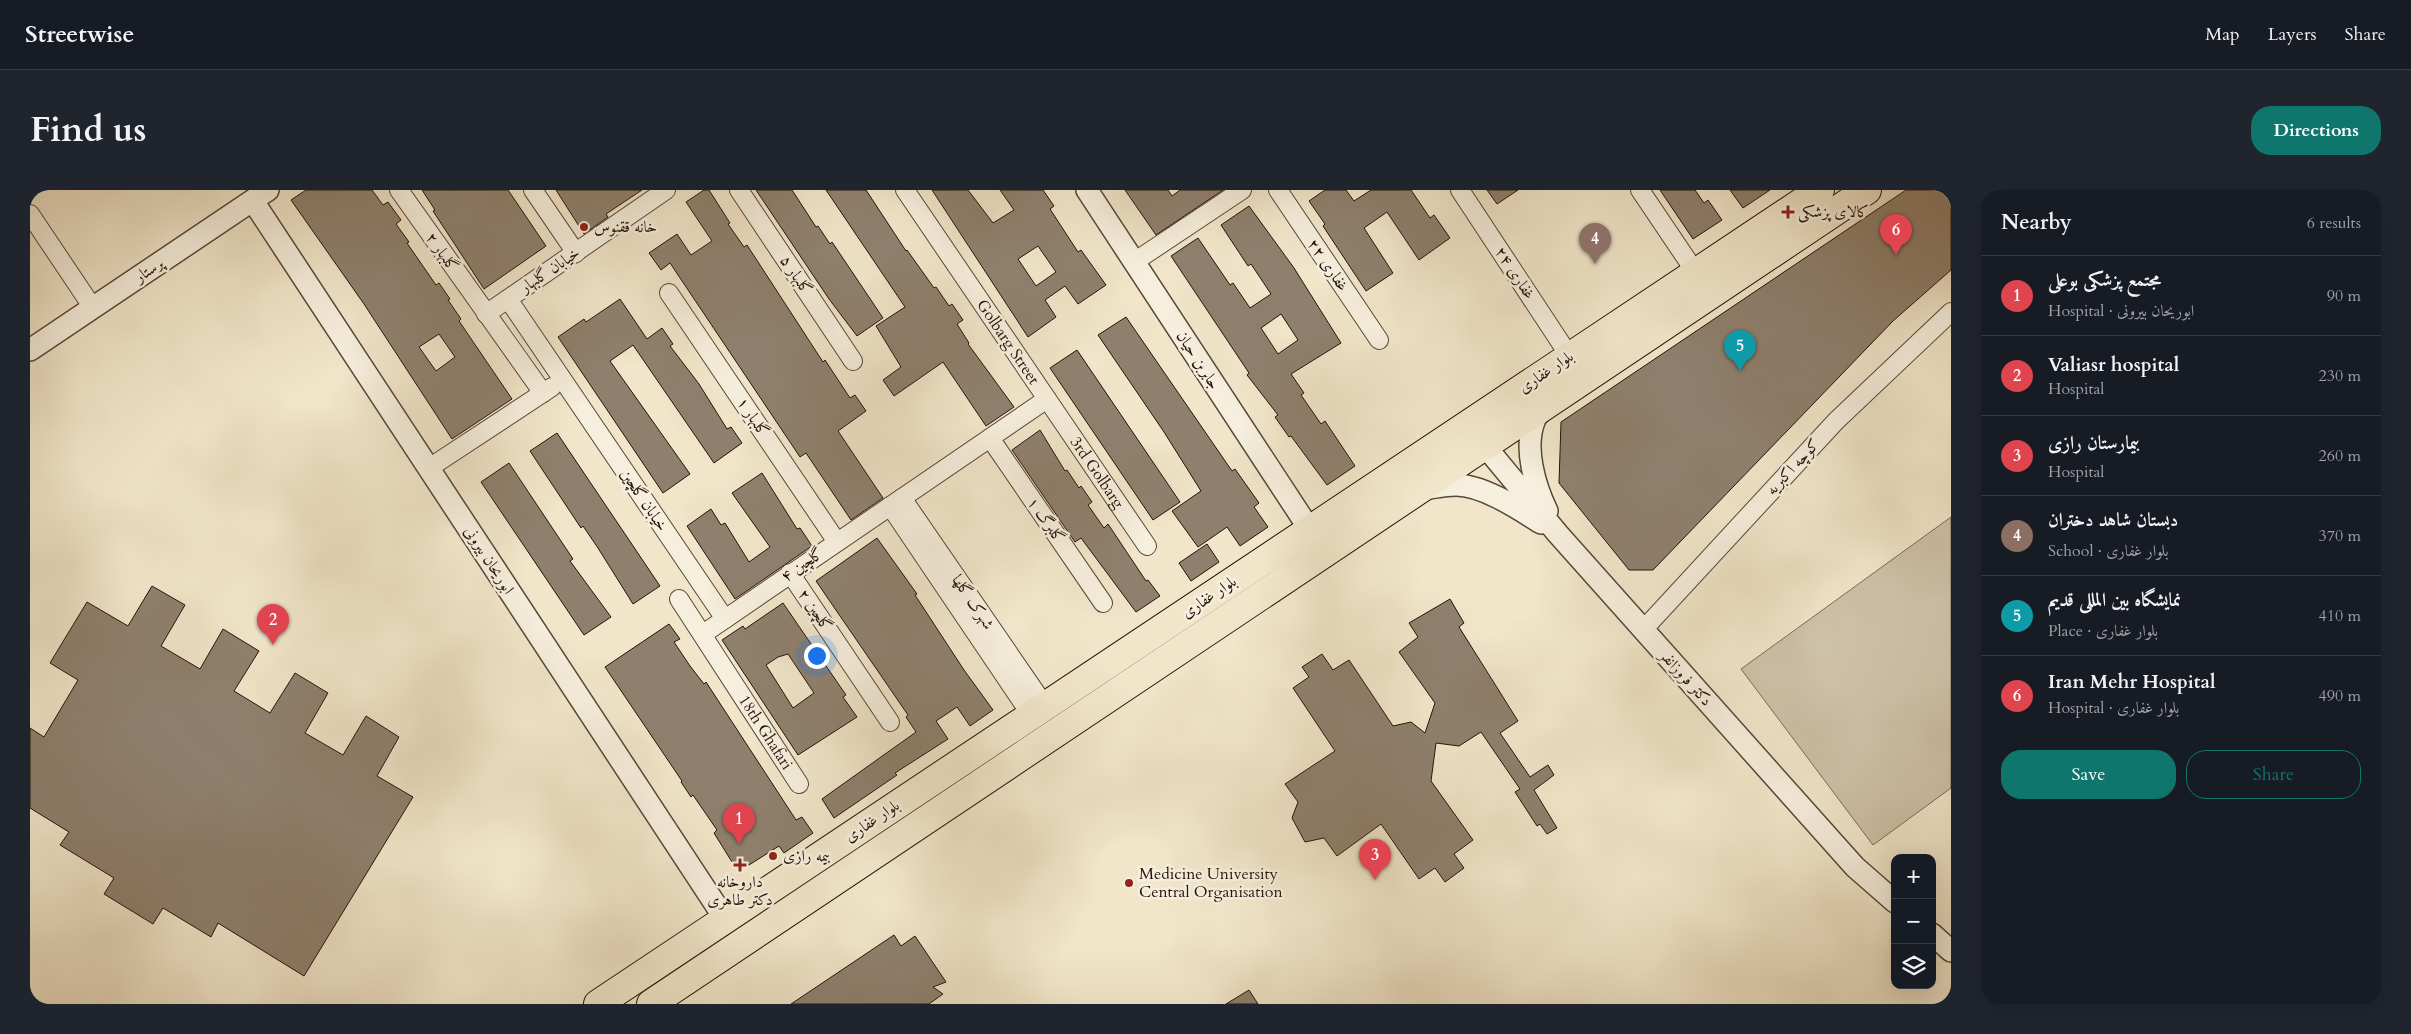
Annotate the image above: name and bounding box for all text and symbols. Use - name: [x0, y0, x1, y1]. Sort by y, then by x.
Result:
- text: Streetwise: [25, 18, 134, 51]
- text: Map: [2205, 22, 2240, 47]
- text: Layers: [2268, 22, 2317, 47]
- text: Share: [2345, 22, 2386, 47]
- text: Find us: [30, 106, 146, 154]
- button: Directions: [2251, 106, 2381, 155]
- place label: کالای پزشکی: [1798, 201, 1869, 223]
- marker: کالای پزشکی: [1782, 206, 1794, 218]
- text: Nearby: [2001, 208, 2072, 237]
- text: 6 results: [2307, 212, 2361, 234]
- pin: 6: [1880, 214, 1912, 255]
- place label: خانه ققنوس: [594, 216, 657, 238]
- marker: خانه ققنوس: [578, 221, 590, 233]
- pin: 4: [1579, 223, 1611, 264]
- street label: گلبهار ۲: [421, 228, 463, 276]
- street label: غفاری ۲۲: [1302, 234, 1354, 296]
- street label: خیابان گلبهار: [514, 242, 584, 299]
- street label: غفاری ۲۴: [1490, 242, 1540, 304]
- street label: پرستار: [128, 251, 170, 289]
- street label: گلبهار ۵: [775, 251, 817, 299]
- text: مجتمع پزشکی بوعلی: [2048, 267, 2161, 293]
- text: 1: [2013, 285, 2021, 307]
- text: 90 m: [2327, 285, 2361, 307]
- street label: Golbarg Street: [971, 295, 1045, 389]
- text: Hospital · ابوریحان بیرونی: [2048, 300, 2194, 322]
- street label: جابربن حیان: [1171, 326, 1225, 394]
- pin: 5: [1724, 330, 1756, 371]
- street label: بلوار غفاری: [1514, 345, 1578, 399]
- text: Valiasr hospital: [2048, 352, 2179, 378]
- text: 2: [2013, 365, 2021, 387]
- text: 230 m: [2319, 365, 2361, 387]
- text: Hospital: [2048, 378, 2104, 400]
- street label: گلبهار ۱: [732, 393, 774, 441]
- text: بیمارستان رازی: [2048, 430, 2139, 456]
- street label: 3rd Golbarg: [1065, 432, 1129, 513]
- street label: کوچه اکبریه: [1761, 434, 1825, 500]
- text: 3: [2013, 445, 2021, 467]
- text: 260 m: [2319, 445, 2361, 467]
- text: Hospital: [2048, 461, 2104, 483]
- street label: خیابان گلچین: [615, 464, 673, 536]
- street label: گلبرگ ۱: [1022, 492, 1070, 548]
- text: دبستان شاهد دختران: [2048, 507, 2178, 533]
- street label: ابوریحان بیرونی: [459, 522, 519, 598]
- text: 4: [2013, 525, 2021, 547]
- text: 370 m: [2319, 525, 2361, 547]
- text: School · بلوار غفاری: [2048, 540, 2168, 562]
- street label: گلچین ۴: [776, 543, 828, 587]
- street label: شهرک گلها: [947, 570, 999, 634]
- street label: بلوار غفاری: [1177, 570, 1241, 624]
- street label: گلچین ۲: [793, 584, 837, 636]
- text: نمایشگاه بین المللی قدیم: [2048, 587, 2181, 613]
- pin: 2: [257, 604, 289, 645]
- text: 5: [2013, 605, 2021, 627]
- text: 410 m: [2319, 605, 2361, 627]
- text: Place · بلوار غفاری: [2048, 620, 2158, 642]
- your location: [804, 643, 830, 669]
- street label: دکتر فروزانفر: [1653, 644, 1717, 711]
- text: Iran Mehr Hospital: [2048, 669, 2216, 695]
- text: 6: [2013, 685, 2021, 707]
- text: 490 m: [2319, 685, 2361, 707]
- street label: 18th Ghafari: [733, 691, 798, 774]
- text: Hospital · بلوار غفاری: [2048, 697, 2179, 719]
- button: Save: [2001, 750, 2176, 799]
- button: Share: [2186, 750, 2361, 799]
- street label: بلوار غفاری: [840, 794, 904, 848]
- pin: 1: [723, 803, 755, 844]
- pin: 3: [1359, 839, 1391, 880]
- place label: بیمه رازی: [783, 845, 831, 867]
- marker: بیمه رازی: [767, 850, 779, 862]
- map controls: [1891, 854, 1936, 989]
- button: +: [1891, 854, 1936, 899]
- marker: داروخانه دکتر طاهری: [734, 859, 746, 871]
- place label: Medicine University Central Organisation: [1139, 863, 1282, 903]
- place label: داروخانه دکتر طاهری: [707, 871, 773, 911]
- marker: Medicine University Central Organisation: [1123, 877, 1135, 889]
- button: −: [1891, 899, 1936, 944]
- button: layers: [1891, 944, 1936, 989]

